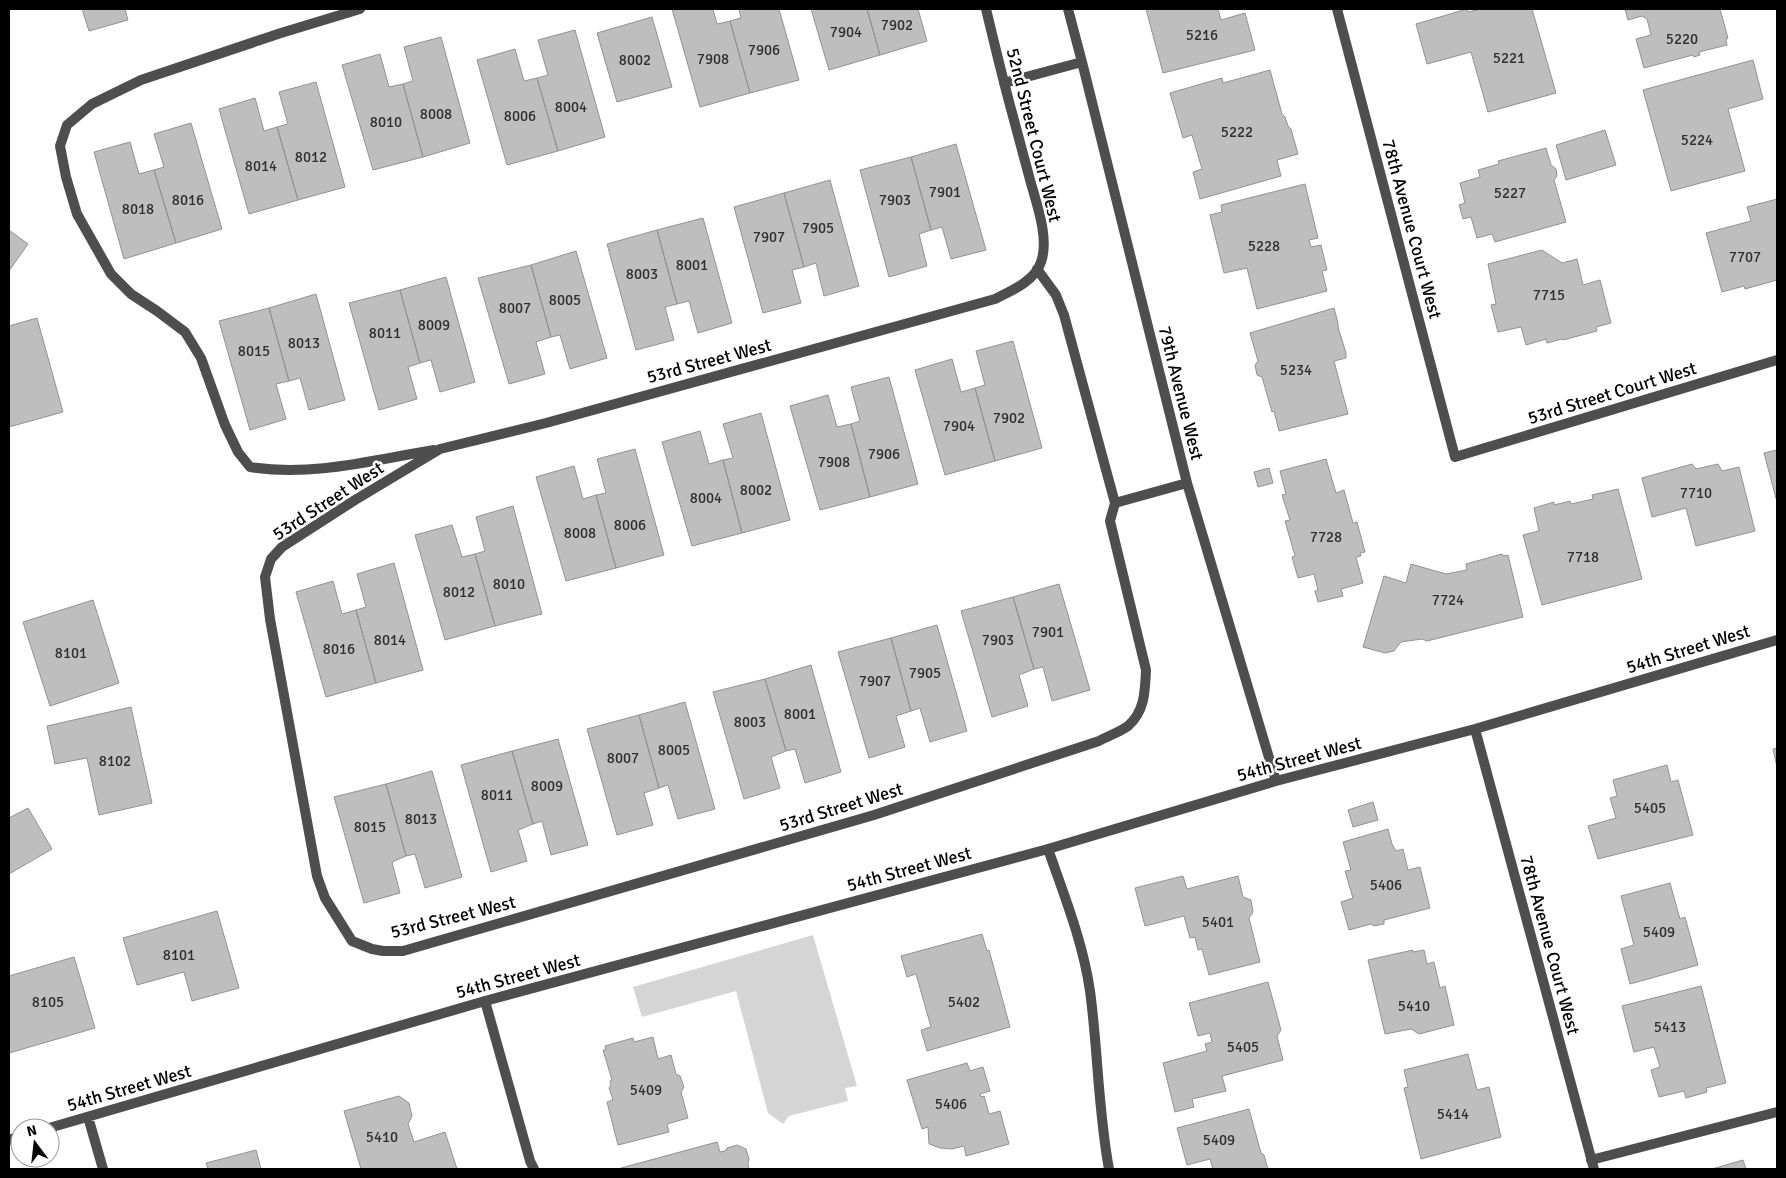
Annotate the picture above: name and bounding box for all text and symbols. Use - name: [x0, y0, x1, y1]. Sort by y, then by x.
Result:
- house number: 7902: [881, 16, 913, 34]
- house number: 7904: [830, 23, 862, 41]
- house number: 5216: [1186, 26, 1218, 44]
- house number: 5220: [1666, 30, 1698, 48]
- house number: 7906: [748, 41, 780, 59]
- street label: 52nd Street Court West: [1002, 46, 1066, 224]
- house number: 5221: [1493, 49, 1525, 67]
- house number: 7908: [697, 50, 729, 68]
- house number: 8002: [619, 51, 651, 69]
- house number: 8004: [555, 98, 587, 116]
- house number: 8008: [420, 105, 452, 123]
- house number: 8006: [504, 107, 536, 125]
- house number: 8010: [370, 113, 402, 131]
- house number: 5222: [1221, 123, 1253, 141]
- house number: 5224: [1681, 131, 1713, 149]
- street label: 78th Avenue Court West: [1377, 137, 1447, 321]
- house number: 8012: [295, 148, 327, 166]
- house number: 8014: [245, 157, 277, 175]
- house number: 7901: [929, 183, 961, 201]
- house number: 5227: [1494, 184, 1526, 202]
- house number: 8016: [172, 191, 204, 209]
- house number: 7903: [879, 191, 911, 209]
- house number: 8018: [122, 200, 154, 218]
- house number: 7905: [802, 219, 834, 237]
- house number: 7907: [753, 228, 785, 246]
- house number: 5228: [1248, 237, 1280, 255]
- house number: 7707: [1729, 248, 1761, 266]
- house number: 8001: [676, 256, 708, 274]
- house number: 8003: [626, 265, 658, 283]
- house number: 7715: [1533, 286, 1565, 304]
- house number: 8005: [549, 291, 581, 309]
- house number: 8007: [499, 299, 531, 317]
- house number: 8009: [418, 316, 450, 334]
- house number: 8011: [369, 324, 401, 342]
- street label: 79th Avenue West: [1154, 324, 1208, 462]
- house number: 8013: [288, 334, 320, 352]
- street label: 53rd Street West: [644, 334, 774, 388]
- house number: 8015: [238, 342, 270, 360]
- street label: 53rd Street Court West: [1525, 357, 1699, 429]
- house number: 5234: [1280, 361, 1312, 379]
- house number: 7902: [993, 409, 1025, 427]
- house number: 7904: [943, 417, 975, 435]
- house number: 7906: [868, 445, 900, 463]
- house number: 7908: [818, 453, 850, 471]
- street label: 53rd Street West: [268, 457, 388, 545]
- house number: 8002: [740, 481, 772, 499]
- house number: 7710: [1680, 484, 1712, 502]
- house number: 8004: [690, 489, 722, 507]
- house number: 8006: [614, 516, 646, 534]
- house number: 8008: [564, 524, 596, 542]
- house number: 7728: [1310, 528, 1342, 546]
- house number: 7718: [1567, 548, 1599, 566]
- house number: 8010: [493, 575, 525, 593]
- house number: 8012: [443, 583, 475, 601]
- house number: 7724: [1432, 591, 1464, 609]
- street label: 54th Street West: [1624, 620, 1752, 678]
- house number: 7901: [1032, 623, 1064, 641]
- house number: 8014: [374, 631, 406, 649]
- house number: 7903: [982, 631, 1014, 649]
- house number: 8016: [323, 640, 355, 658]
- house number: 8101: [55, 644, 87, 662]
- house number: 7905: [909, 664, 941, 682]
- house number: 7907: [859, 672, 891, 690]
- house number: 8001: [784, 705, 816, 723]
- house number: 8003: [734, 713, 766, 731]
- street label: 54th Street West: [1234, 732, 1364, 786]
- house number: 8005: [658, 741, 690, 759]
- house number: 8007: [607, 749, 639, 767]
- house number: 8102: [99, 752, 131, 770]
- house number: 8009: [531, 777, 563, 795]
- street label: 53rd Street West: [777, 778, 905, 836]
- house number: 8011: [481, 786, 513, 804]
- house number: 5405: [1634, 799, 1666, 817]
- house number: 8013: [405, 810, 437, 828]
- house number: 8015: [354, 818, 386, 836]
- street label: 54th Street West: [844, 842, 974, 896]
- street label: 78th Avenue Court West: [1515, 853, 1585, 1037]
- house number: 5406: [1370, 876, 1402, 894]
- street label: 53rd Street West: [388, 891, 518, 943]
- house number: 5401: [1202, 913, 1234, 931]
- house number: 5409: [1643, 923, 1675, 941]
- house number: 8101: [163, 946, 195, 964]
- street label: 54th Street West: [453, 949, 583, 1003]
- house number: 8105: [32, 993, 64, 1011]
- house number: 5402: [948, 993, 980, 1011]
- house number: 5410: [1398, 997, 1430, 1015]
- house number: 5413: [1654, 1018, 1686, 1036]
- house number: 5405: [1227, 1038, 1259, 1056]
- street label: 54th Street West: [64, 1060, 194, 1116]
- house number: 5409: [630, 1081, 662, 1099]
- house number: 5406: [935, 1095, 967, 1113]
- house number: 5414: [1437, 1105, 1469, 1123]
- north arrow: [10, 1118, 60, 1168]
- text: N: [25, 1121, 39, 1140]
- house number: 5410: [366, 1128, 398, 1146]
- house number: 5409: [1203, 1131, 1235, 1149]

